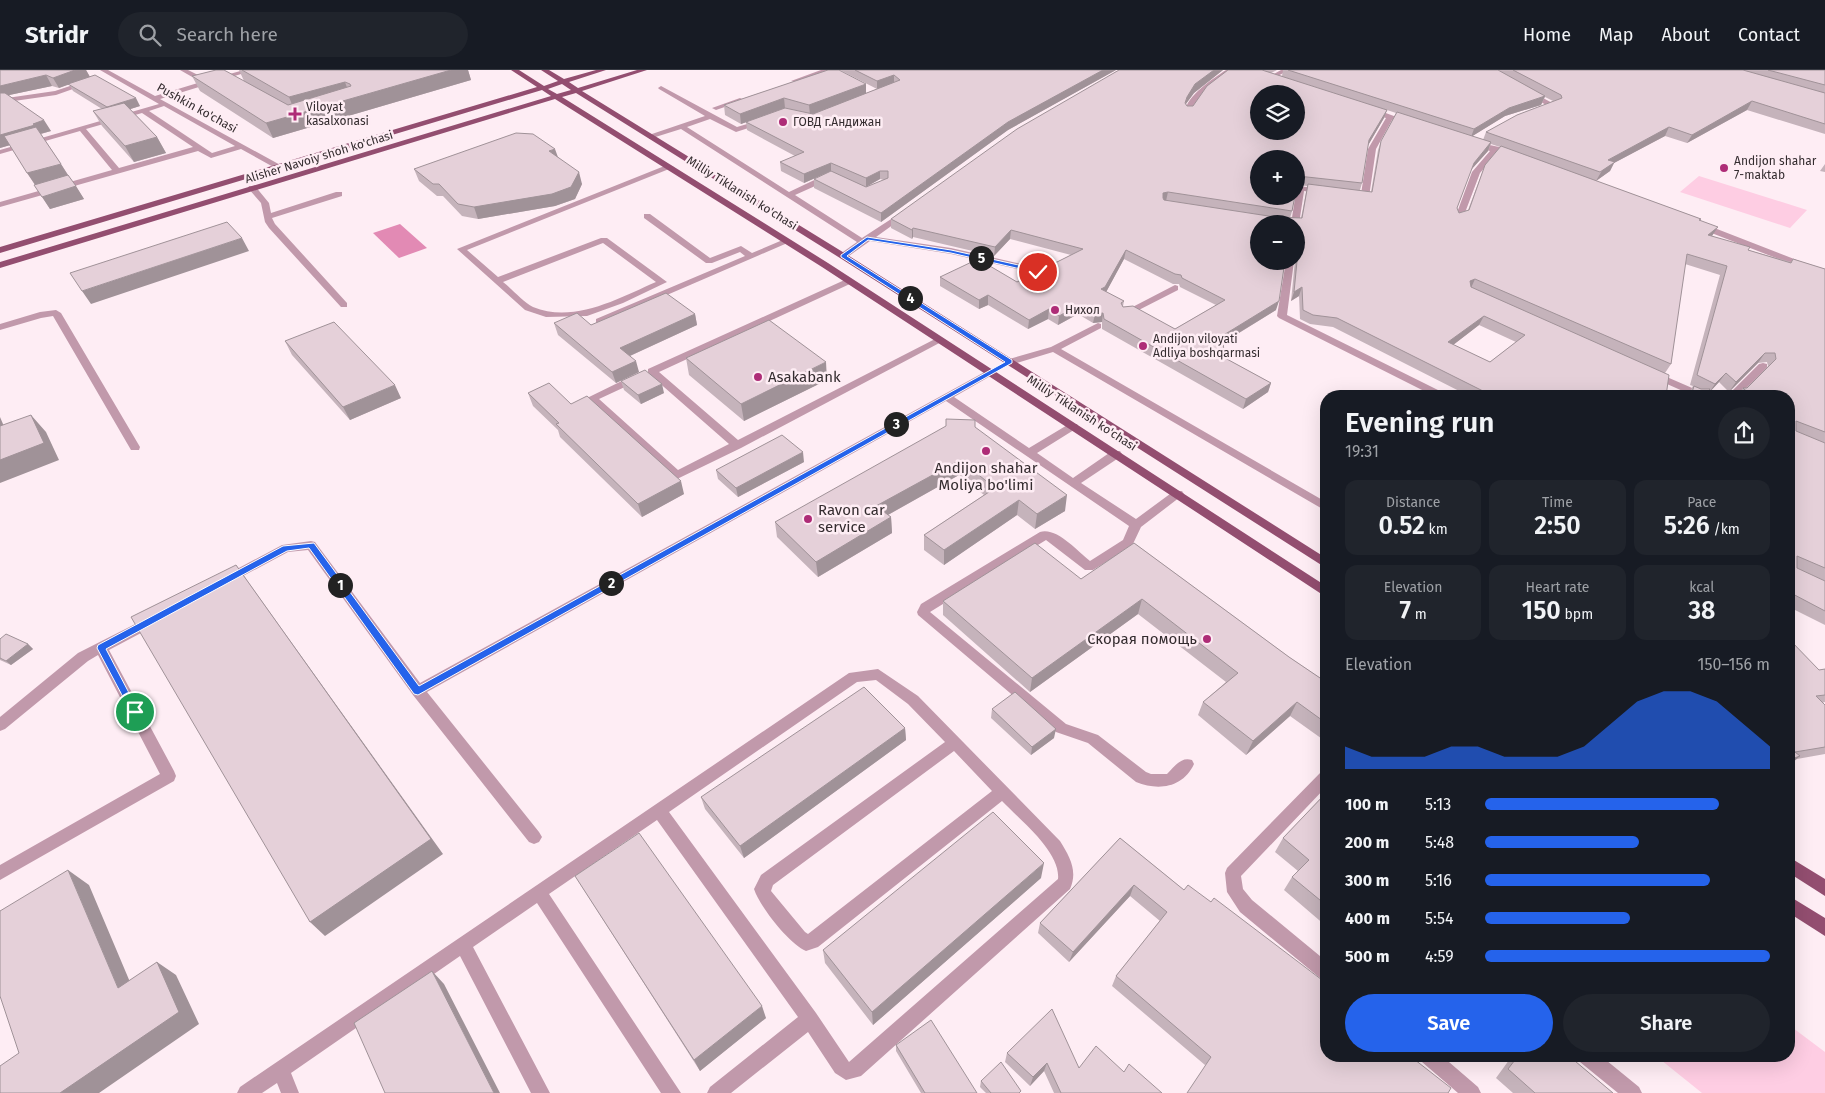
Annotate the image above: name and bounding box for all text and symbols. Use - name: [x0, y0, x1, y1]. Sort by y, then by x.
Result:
- search box: [118, 12, 468, 57]
- text: Stridr: [25, 21, 88, 49]
- icon: search: [136, 21, 164, 49]
- text: Search here: [176, 23, 278, 46]
- text: Home: [1523, 24, 1571, 46]
- text: Map: [1599, 24, 1633, 46]
- text: About: [1661, 24, 1710, 46]
- text: Contact: [1738, 24, 1800, 46]
- street label: Pushkin ko'chasi: [154, 80, 240, 136]
- map controls: [1250, 85, 1305, 270]
- button: layers: [1250, 85, 1305, 140]
- place label: Viloyat kasalxonasi: [306, 100, 369, 128]
- marker: Viloyat kasalxonasi: [288, 107, 302, 121]
- place label: ГОВД г.Андижан: [793, 115, 881, 129]
- marker: ГОВД г.Андижан: [777, 116, 789, 128]
- street label: Alisher Navoiy shoh ko'chasi: [243, 128, 395, 186]
- button: +: [1250, 150, 1305, 205]
- street label: Milliy Tiklanish ko'chasi: [684, 153, 800, 233]
- place label: Andijon shahar 7-maktab: [1734, 154, 1817, 182]
- marker: Andijon shahar 7-maktab: [1718, 162, 1730, 174]
- button: −: [1250, 215, 1305, 270]
- pin: 5: [968, 246, 994, 270]
- text: 5: [978, 250, 985, 267]
- pin: [1017, 251, 1059, 293]
- icon: check: [1024, 258, 1052, 286]
- pin: 4: [898, 286, 922, 310]
- text: 4: [907, 290, 914, 307]
- place label: Нихол: [1065, 303, 1100, 317]
- marker: Нихол: [1049, 304, 1061, 316]
- place label: Andijon viloyati Adliya boshqarmasi: [1153, 332, 1260, 360]
- marker: Andijon viloyati Adliya boshqarmasi: [1137, 340, 1149, 352]
- place label: Asakabank: [768, 368, 841, 386]
- marker: Asakabank: [752, 371, 764, 383]
- street label: Milliy Tiklanish ko'chasi: [1025, 372, 1139, 454]
- text: Evening run: [1345, 406, 1494, 439]
- button: share: [1718, 407, 1770, 459]
- pin: 3: [884, 412, 908, 436]
- text: 3: [893, 416, 900, 433]
- text: 19:31: [1345, 442, 1379, 461]
- marker: Andijon shahar Moliya bo'limi: [980, 445, 992, 457]
- place label: Andijon shahar Moliya bo'limi: [934, 459, 1038, 494]
- text: Distance: [1386, 494, 1440, 511]
- text: Time: [1542, 494, 1573, 511]
- text: Pace: [1687, 494, 1716, 511]
- place label: Ravon car service: [818, 501, 885, 536]
- text: 0.52: [1379, 511, 1425, 541]
- text: 2:50: [1534, 511, 1581, 541]
- text: 5:26: [1664, 511, 1710, 541]
- marker: Ravon car service: [802, 513, 814, 525]
- text: km: [1425, 521, 1448, 538]
- text: /km: [1710, 521, 1740, 538]
- pin: 2: [598, 570, 624, 596]
- pin: 1: [328, 572, 352, 598]
- text: 2: [608, 575, 615, 592]
- text: 1: [337, 577, 344, 594]
- text: Elevation: [1384, 579, 1443, 596]
- text: Heart rate: [1526, 579, 1589, 596]
- text: kcal: [1689, 579, 1714, 596]
- text: 7: [1400, 596, 1411, 626]
- text: 150: [1522, 596, 1561, 626]
- text: 38: [1688, 596, 1715, 626]
- text: m: [1411, 606, 1427, 623]
- text: bpm: [1561, 606, 1593, 623]
- place label: Скорая помощь: [1087, 630, 1197, 648]
- marker: Скорая помощь: [1201, 633, 1213, 645]
- text: Elevation: [1345, 655, 1412, 674]
- text: 150–156 m: [1698, 655, 1770, 674]
- pin: [114, 691, 156, 733]
- icon: arrive: [121, 698, 149, 726]
- text: 100 m: [1345, 795, 1388, 814]
- text: 5:13: [1425, 795, 1451, 814]
- text: 200 m: [1345, 833, 1389, 852]
- text: 5:48: [1425, 833, 1454, 852]
- text: 300 m: [1345, 871, 1389, 890]
- text: 5:16: [1425, 871, 1452, 890]
- text: 400 m: [1345, 909, 1390, 928]
- text: 5:54: [1425, 909, 1453, 928]
- text: 500 m: [1345, 947, 1390, 966]
- text: 4:59: [1425, 947, 1454, 966]
- button: Save: [1345, 994, 1553, 1052]
- button: Share: [1563, 994, 1770, 1052]

